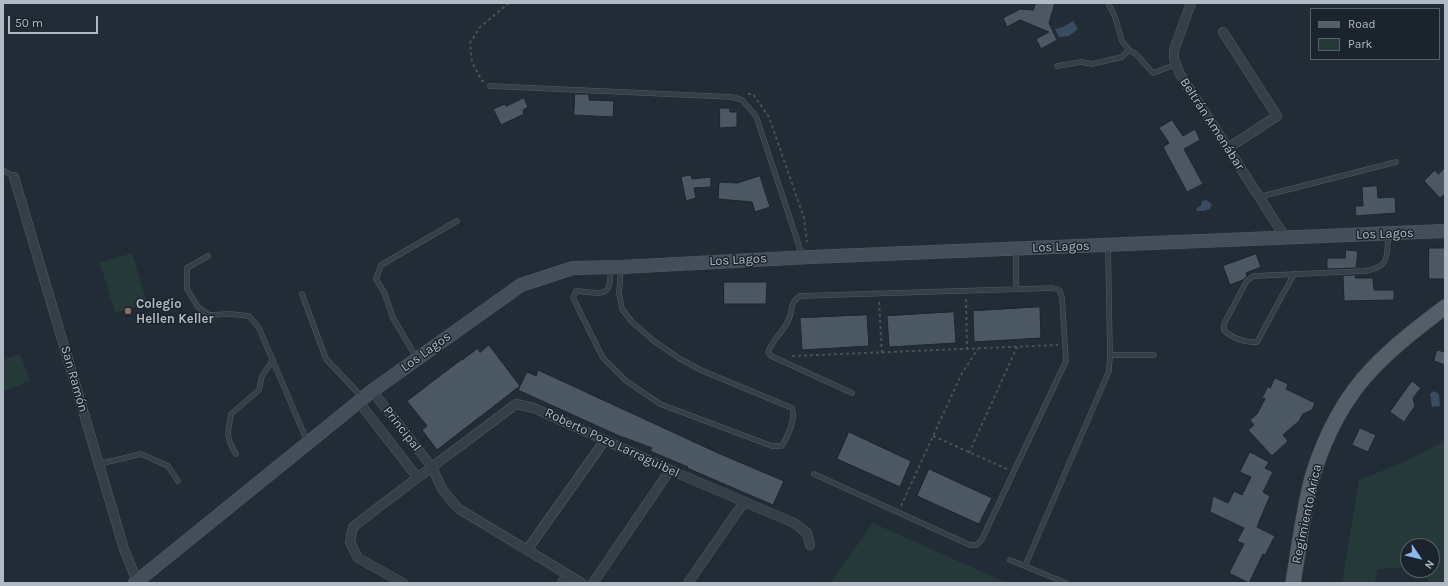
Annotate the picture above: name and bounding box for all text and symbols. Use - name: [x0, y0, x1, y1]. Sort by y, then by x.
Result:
- scale bar: [10, 8, 100, 34]
- legend: [1310, 8, 1440, 60]
- text: 50 m: [15, 16, 43, 30]
- text: Road: [1348, 17, 1376, 31]
- text: Park: [1348, 37, 1372, 51]
- street label: Beltrán Amenábar: [1176, 75, 1248, 173]
- street label: Los Lagos: [1356, 225, 1414, 243]
- street label: Los Lagos: [1032, 238, 1090, 256]
- street label: Los Lagos: [709, 251, 767, 269]
- place label: Colegio Hellen Keller: [136, 296, 214, 327]
- marker: Colegio Hellen Keller: [123, 306, 133, 316]
- street label: Los Lagos: [398, 329, 454, 375]
- street label: San Ramón: [57, 344, 91, 414]
- street label: Principal: [380, 403, 424, 455]
- street label: Roberto Pozo Larraguibel: [542, 405, 682, 481]
- street label: Regimiento Arica: [1289, 463, 1325, 565]
- north arrow: [1400, 538, 1440, 578]
- text: N: [1422, 558, 1437, 572]

